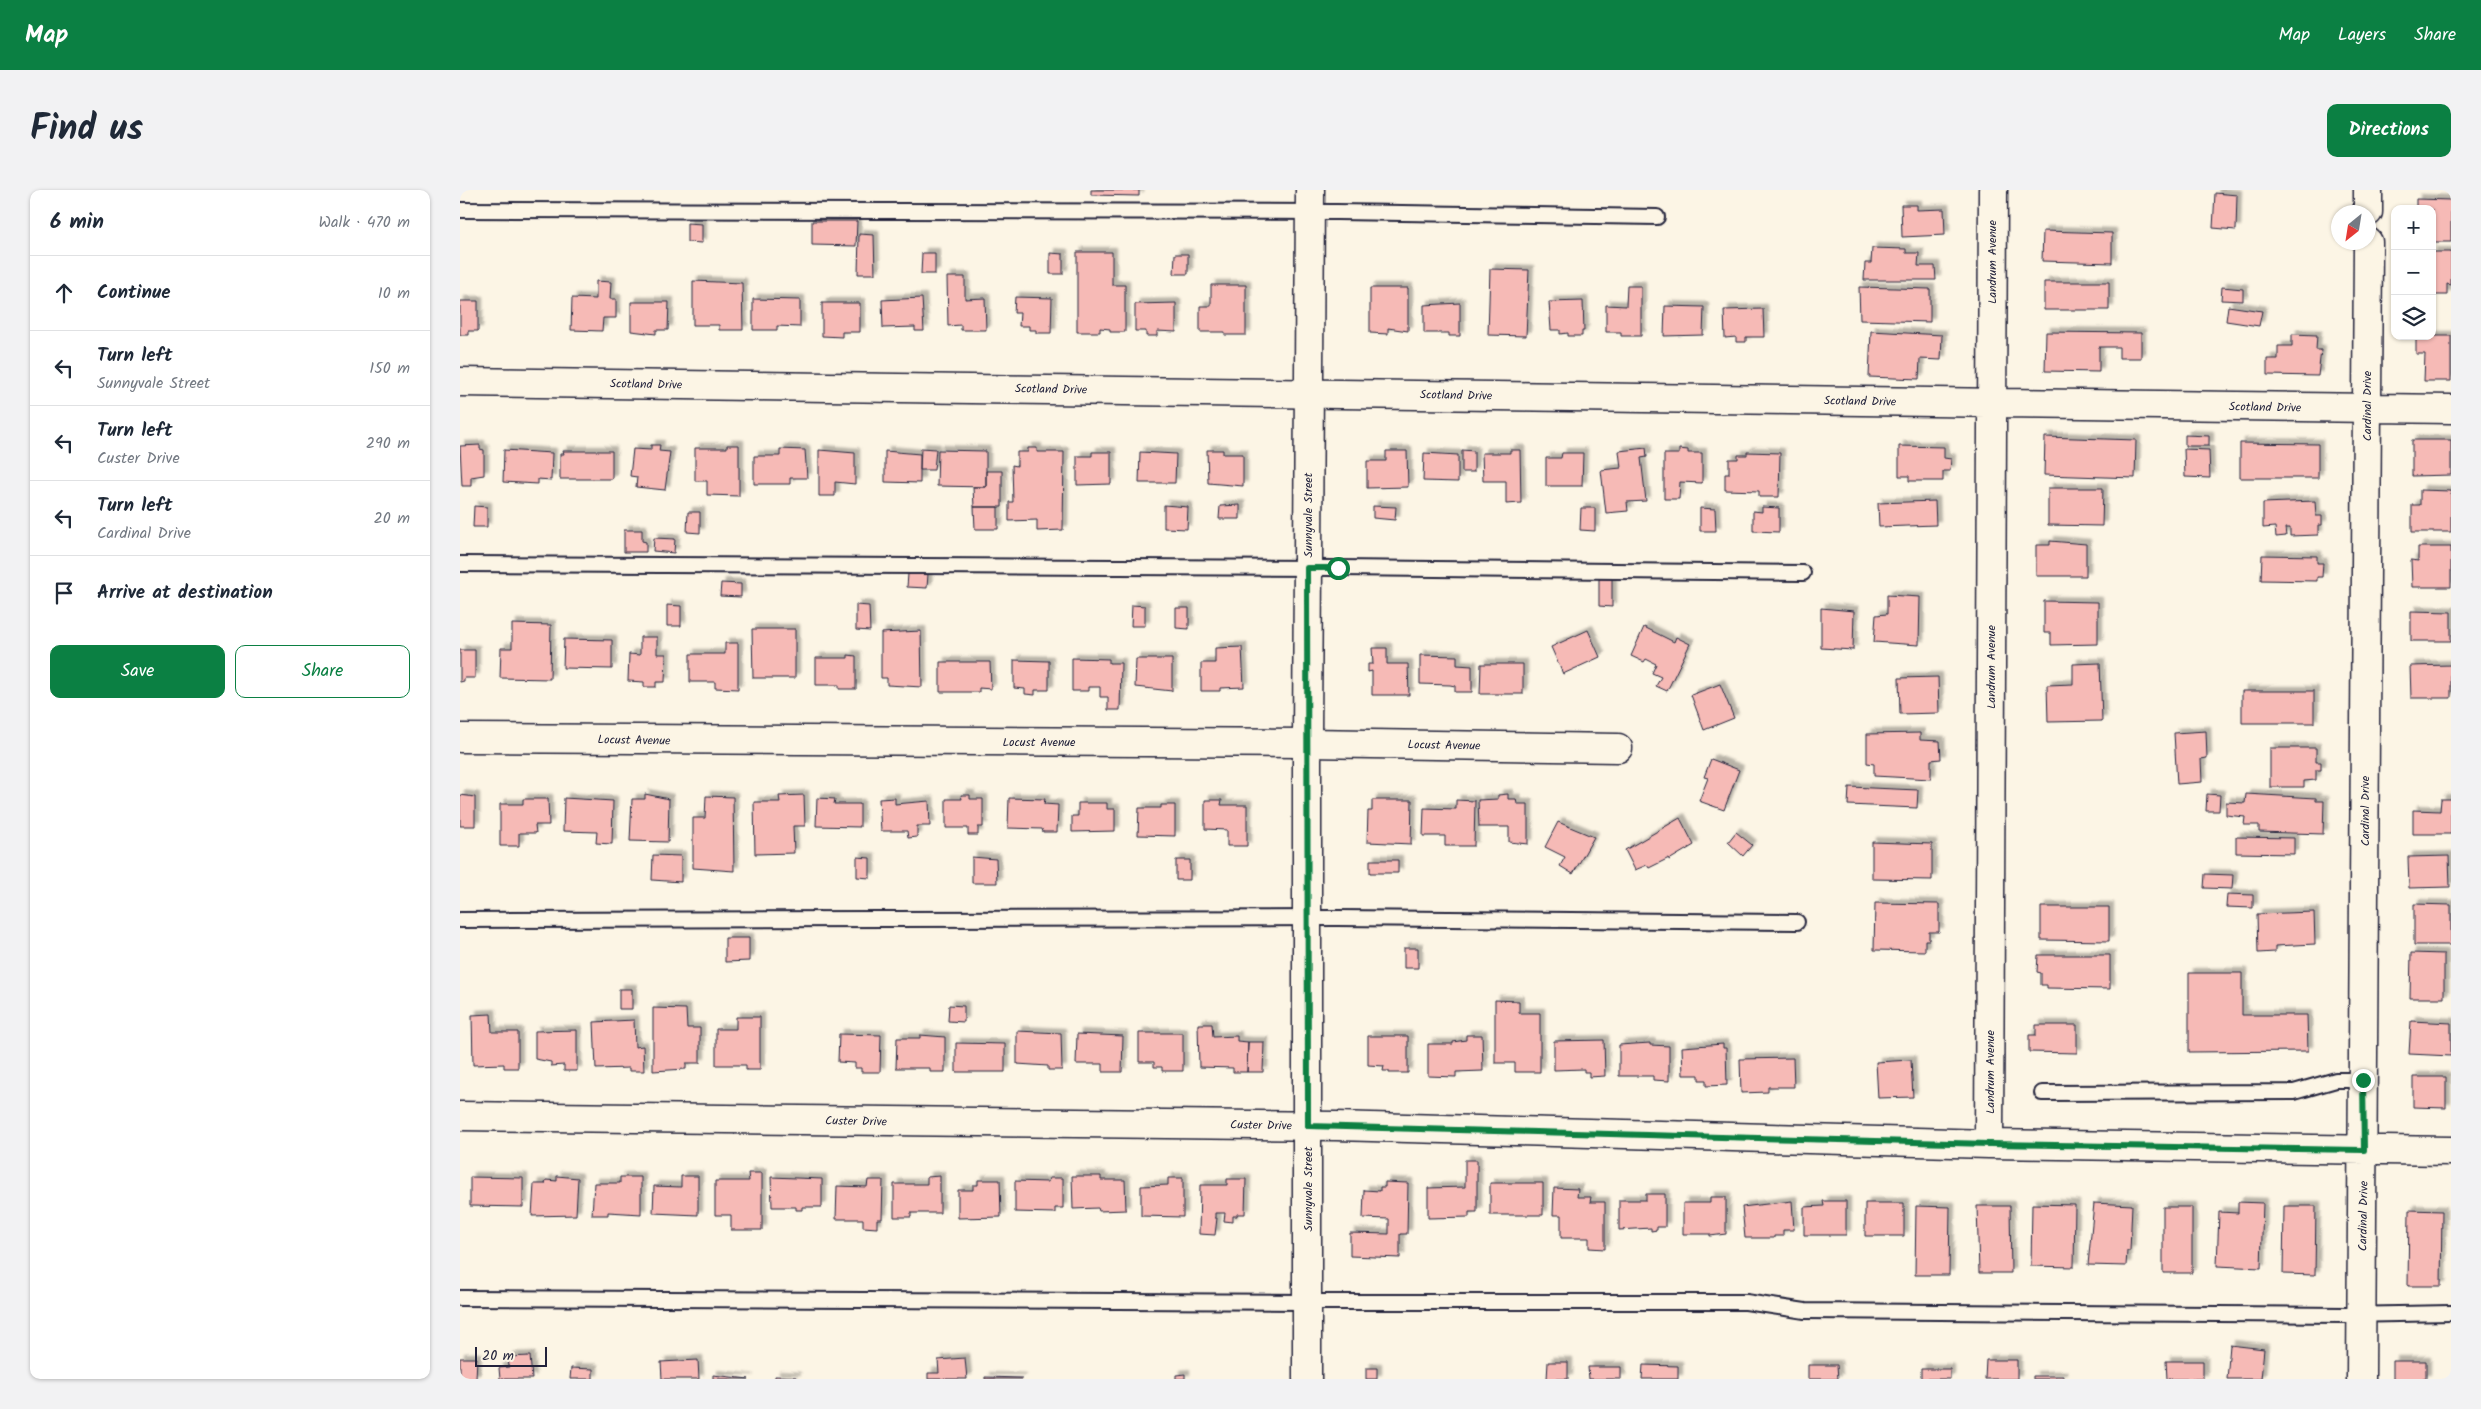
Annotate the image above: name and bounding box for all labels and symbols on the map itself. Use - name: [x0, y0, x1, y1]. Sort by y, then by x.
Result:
- north arrow: [2331, 205, 2376, 250]
- street label: Landrum Avenue: [1983, 219, 2002, 304]
- street label: Cardinal Drive: [2358, 370, 2377, 441]
- street label: Scotland Drive: [610, 374, 683, 395]
- street label: Scotland Drive: [1015, 379, 1088, 400]
- street label: Scotland Drive: [1420, 385, 1493, 406]
- street label: Scotland Drive: [1824, 391, 1897, 412]
- street label: Scotland Drive: [2229, 397, 2302, 418]
- street label: Sunnyvale Street: [1299, 472, 1318, 557]
- route start: [1327, 557, 1350, 580]
- street label: Landrum Avenue: [1982, 624, 2001, 709]
- street label: Locust Avenue: [597, 730, 671, 751]
- street label: Locust Avenue: [1003, 733, 1076, 752]
- street label: Locust Avenue: [1407, 735, 1481, 756]
- street label: Cardinal Drive: [2356, 775, 2375, 846]
- street label: Landrum Avenue: [1981, 1029, 2000, 1114]
- route end: [2352, 1069, 2375, 1092]
- street label: Custer Drive: [825, 1111, 888, 1132]
- street label: Custer Drive: [1230, 1115, 1293, 1136]
- street label: Sunnyvale Street: [1299, 1146, 1318, 1231]
- street label: Cardinal Drive: [2353, 1180, 2374, 1251]
- scale bar: [475, 1344, 548, 1367]

